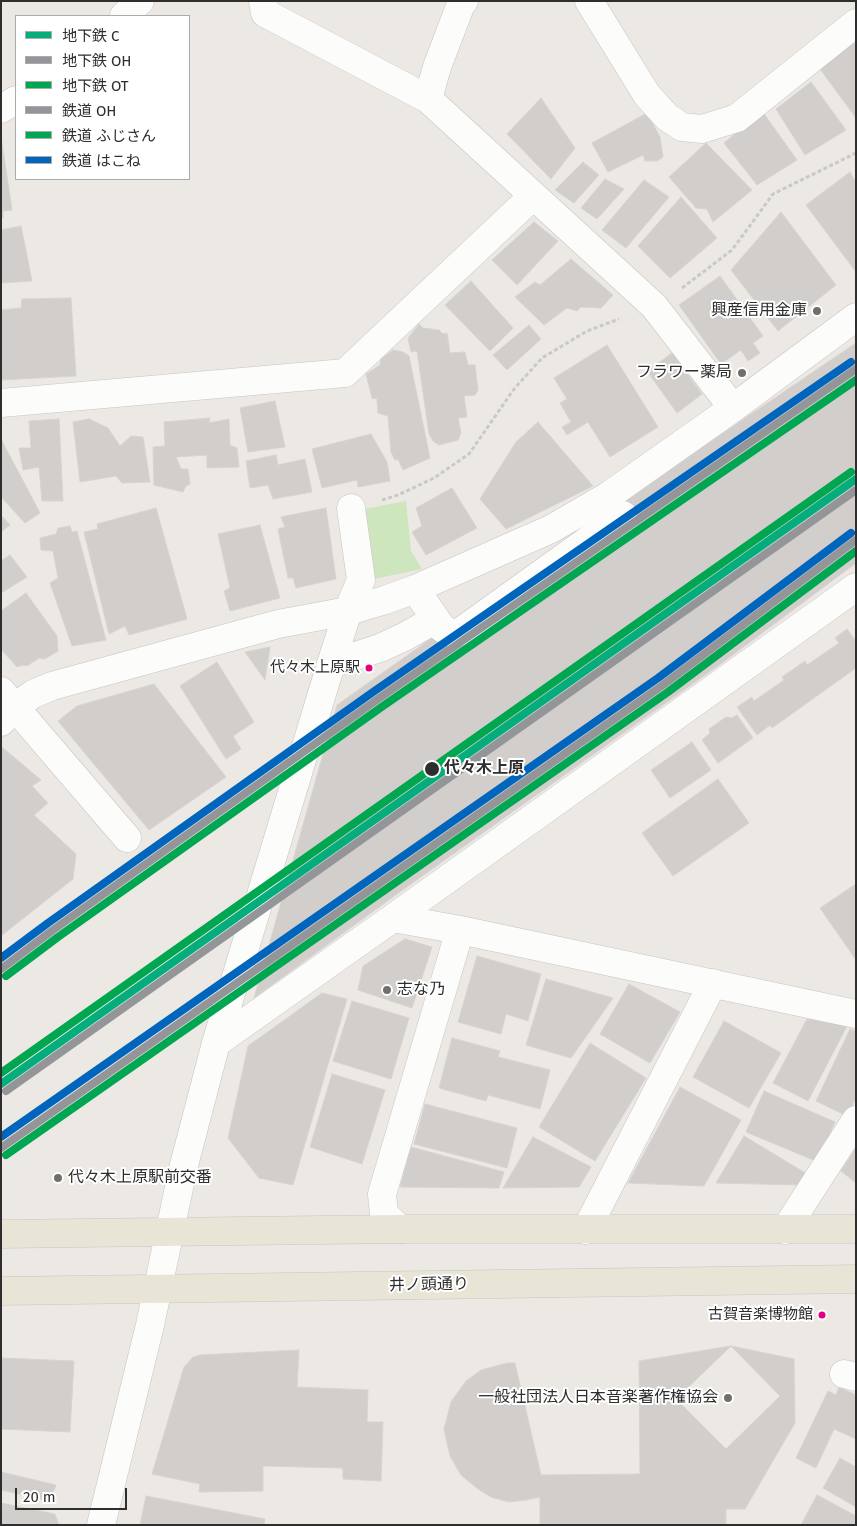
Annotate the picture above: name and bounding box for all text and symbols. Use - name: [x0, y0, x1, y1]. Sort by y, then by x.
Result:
- legend: [15, 15, 190, 180]
- text: 地下鉄 C: [62, 27, 119, 45]
- text: 地下鉄 OH: [62, 52, 132, 70]
- text: 地下鉄 OT: [62, 77, 129, 95]
- text: 鉄道 OH: [62, 102, 117, 120]
- text: 鉄道 ふじさん: [62, 127, 156, 145]
- text: 鉄道 はこね: [62, 152, 141, 170]
- place label: 興産信用金庫: [711, 301, 807, 321]
- marker: 興産信用金庫: [811, 305, 823, 317]
- place label: フラワー薬局: [636, 363, 732, 383]
- marker: フラワー薬局: [736, 367, 748, 379]
- place label: 代々木上原駅: [270, 659, 360, 677]
- marker: 代々木上原駅: [364, 663, 374, 673]
- place label: 代々木上原: [444, 759, 524, 779]
- marker: 代々木上原: [423, 760, 441, 778]
- place label: 志な乃: [397, 980, 445, 1000]
- marker: 志な乃: [381, 984, 393, 996]
- place label: 代々木上原駅前交番: [68, 1168, 212, 1188]
- marker: 代々木上原駅前交番: [52, 1172, 64, 1184]
- street label: 井ノ頭通り: [389, 1275, 469, 1295]
- place label: 古賀音楽博物館: [708, 1306, 813, 1324]
- marker: 古賀音楽博物館: [817, 1310, 827, 1320]
- place label: 一般社団法人日本音楽著作権協会: [478, 1388, 718, 1408]
- marker: 一般社団法人日本音楽著作権協会: [722, 1392, 734, 1404]
- scale bar: [18, 1478, 130, 1510]
- text: 20 m: [23, 1488, 56, 1506]

